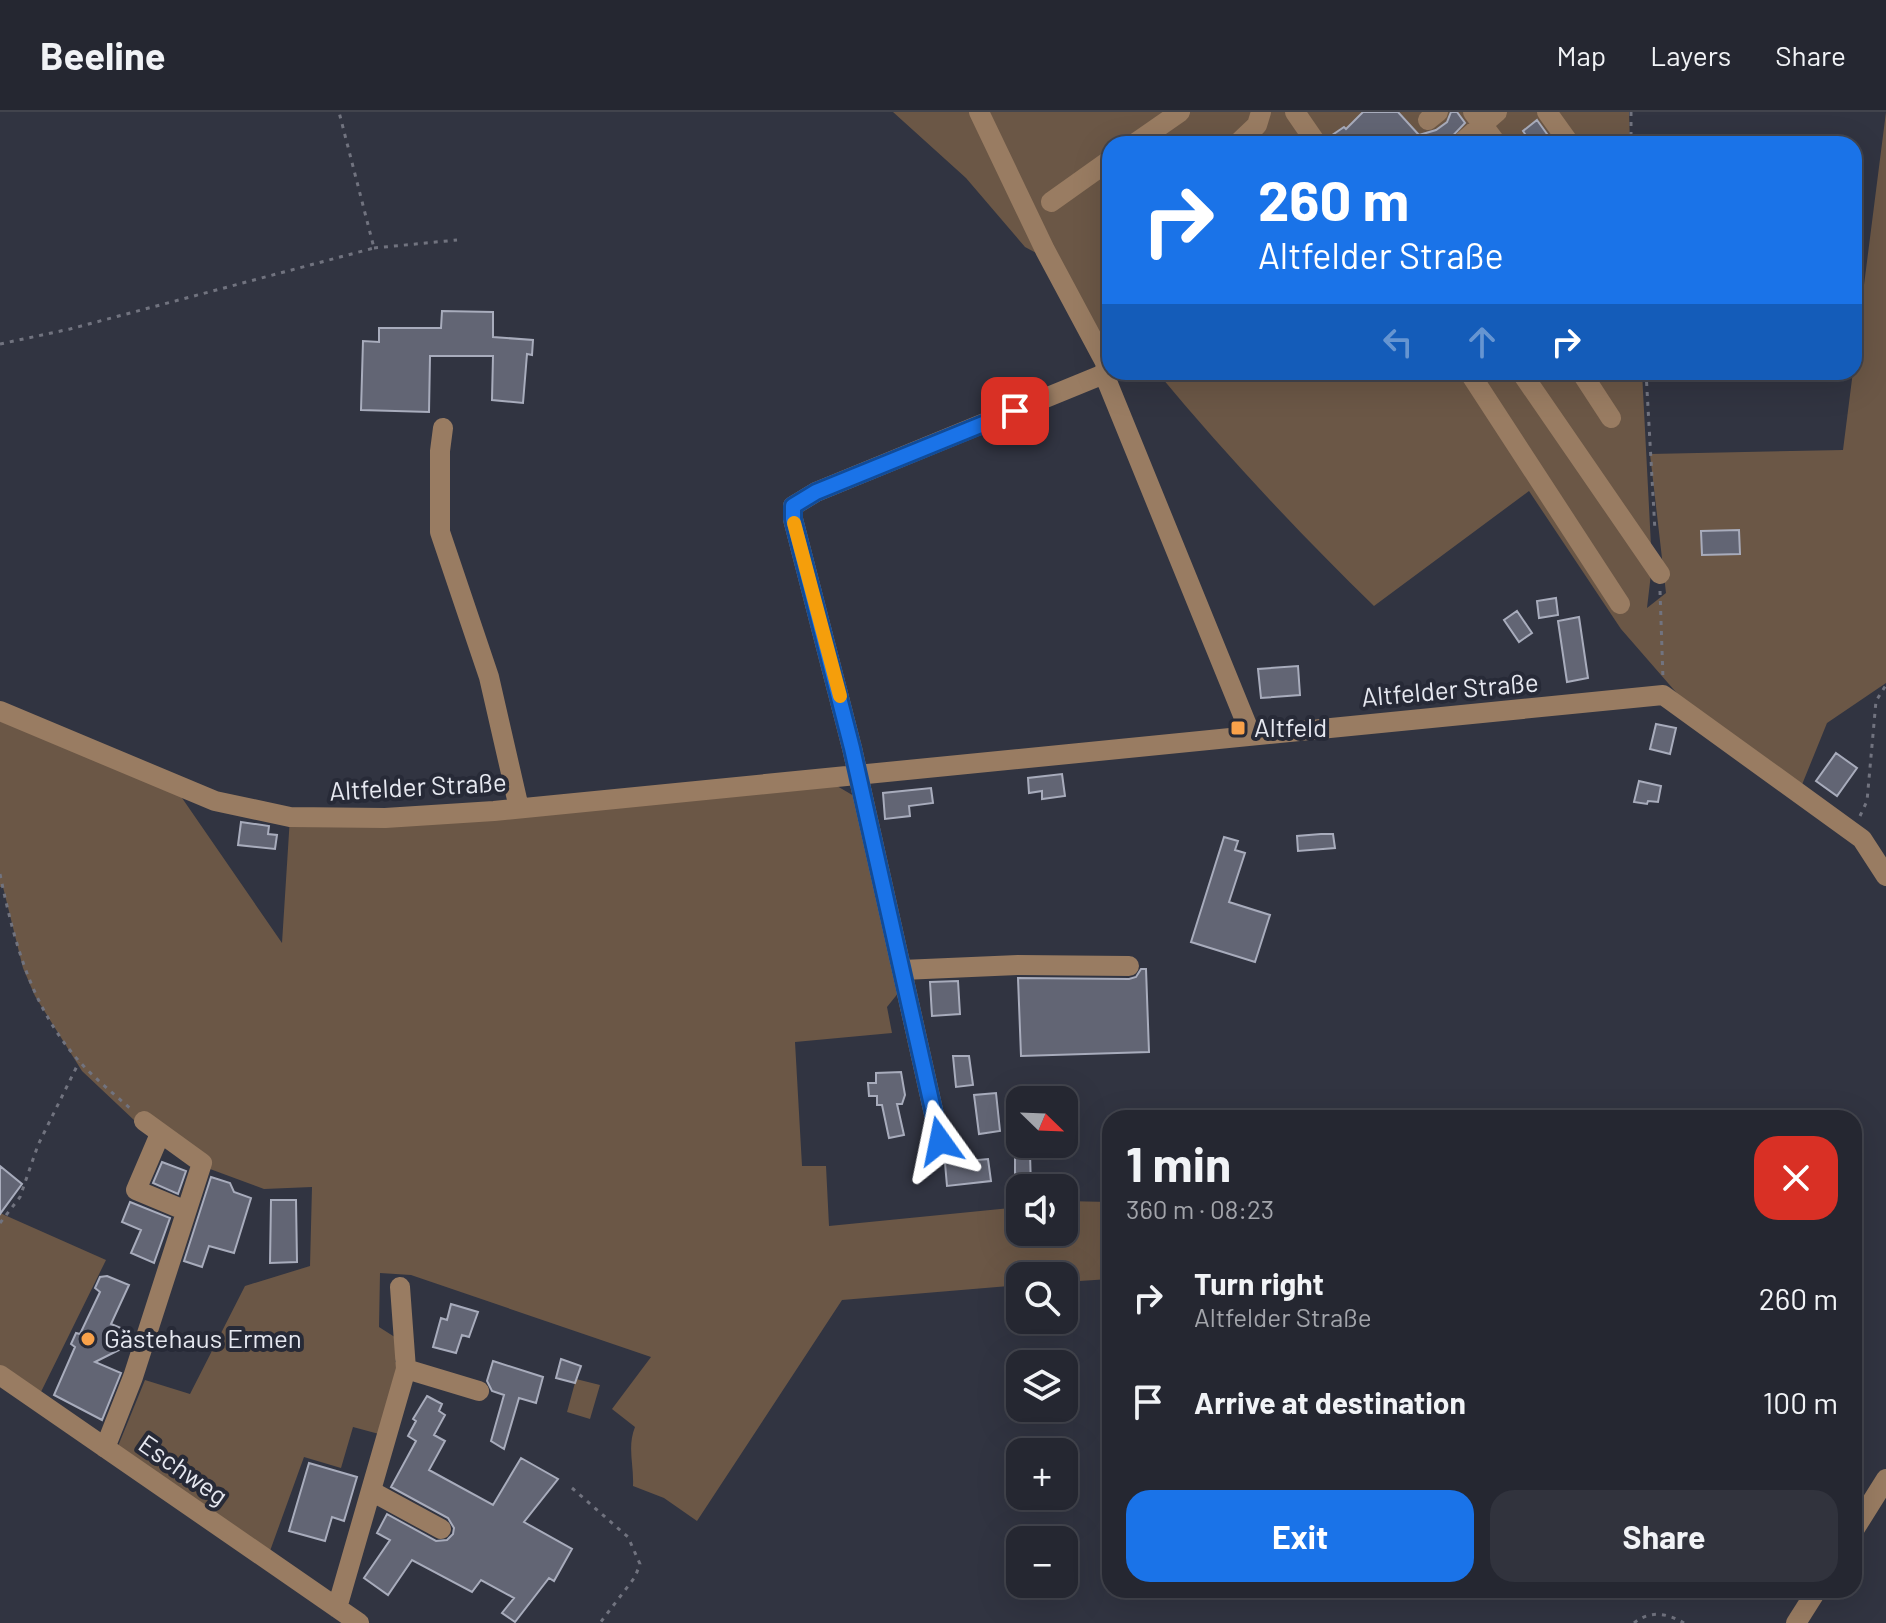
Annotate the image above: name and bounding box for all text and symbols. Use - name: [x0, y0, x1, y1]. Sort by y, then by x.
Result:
- text: Beeline: [40, 32, 165, 78]
- text: Map: [1556, 38, 1606, 72]
- text: Layers: [1650, 38, 1731, 72]
- text: Share: [1775, 38, 1846, 72]
- text: 260 m: [1258, 165, 1409, 232]
- icon: right: [1126, 168, 1230, 272]
- text: Altfelder Straße: [1258, 233, 1504, 276]
- icon: left: [1376, 320, 1420, 364]
- icon: ahead: [1460, 320, 1504, 364]
- icon: right: [1544, 320, 1588, 364]
- pin: [981, 377, 1049, 445]
- icon: arrive: [993, 389, 1037, 433]
- street label: Altfelder Straße: [1360, 665, 1540, 712]
- place label: Altfeld: [1254, 711, 1327, 742]
- marker: Altfeld: [1229, 719, 1247, 737]
- street label: Altfelder Straße: [328, 765, 507, 806]
- north arrow: [1006, 1086, 1078, 1158]
- map controls: [1006, 1086, 1078, 1598]
- position arrow: [898, 1099, 982, 1183]
- text: 1 min: [1126, 1134, 1231, 1192]
- button: close: [1754, 1136, 1838, 1220]
- button: sound: [1006, 1174, 1078, 1246]
- text: 360 m · 08:23: [1126, 1193, 1274, 1224]
- button: search: [1006, 1262, 1078, 1334]
- text: Turn right: [1194, 1265, 1324, 1301]
- icon: right: [1126, 1276, 1170, 1320]
- text: 260 m: [1759, 1280, 1838, 1316]
- text: Altfelder Straße: [1194, 1301, 1372, 1332]
- place label: Gästehaus Ermen: [104, 1322, 302, 1353]
- marker: Gästehaus Ermen: [79, 1330, 97, 1348]
- button: layers: [1006, 1350, 1078, 1422]
- icon: arrive: [1126, 1380, 1170, 1424]
- text: Arrive at destination: [1194, 1384, 1466, 1420]
- text: 100 m: [1763, 1384, 1838, 1420]
- street label: Eschweg: [133, 1427, 234, 1511]
- button: +: [1006, 1438, 1078, 1510]
- button: Exit: [1126, 1490, 1474, 1582]
- button: Share: [1490, 1490, 1838, 1582]
- button: −: [1006, 1526, 1078, 1598]

